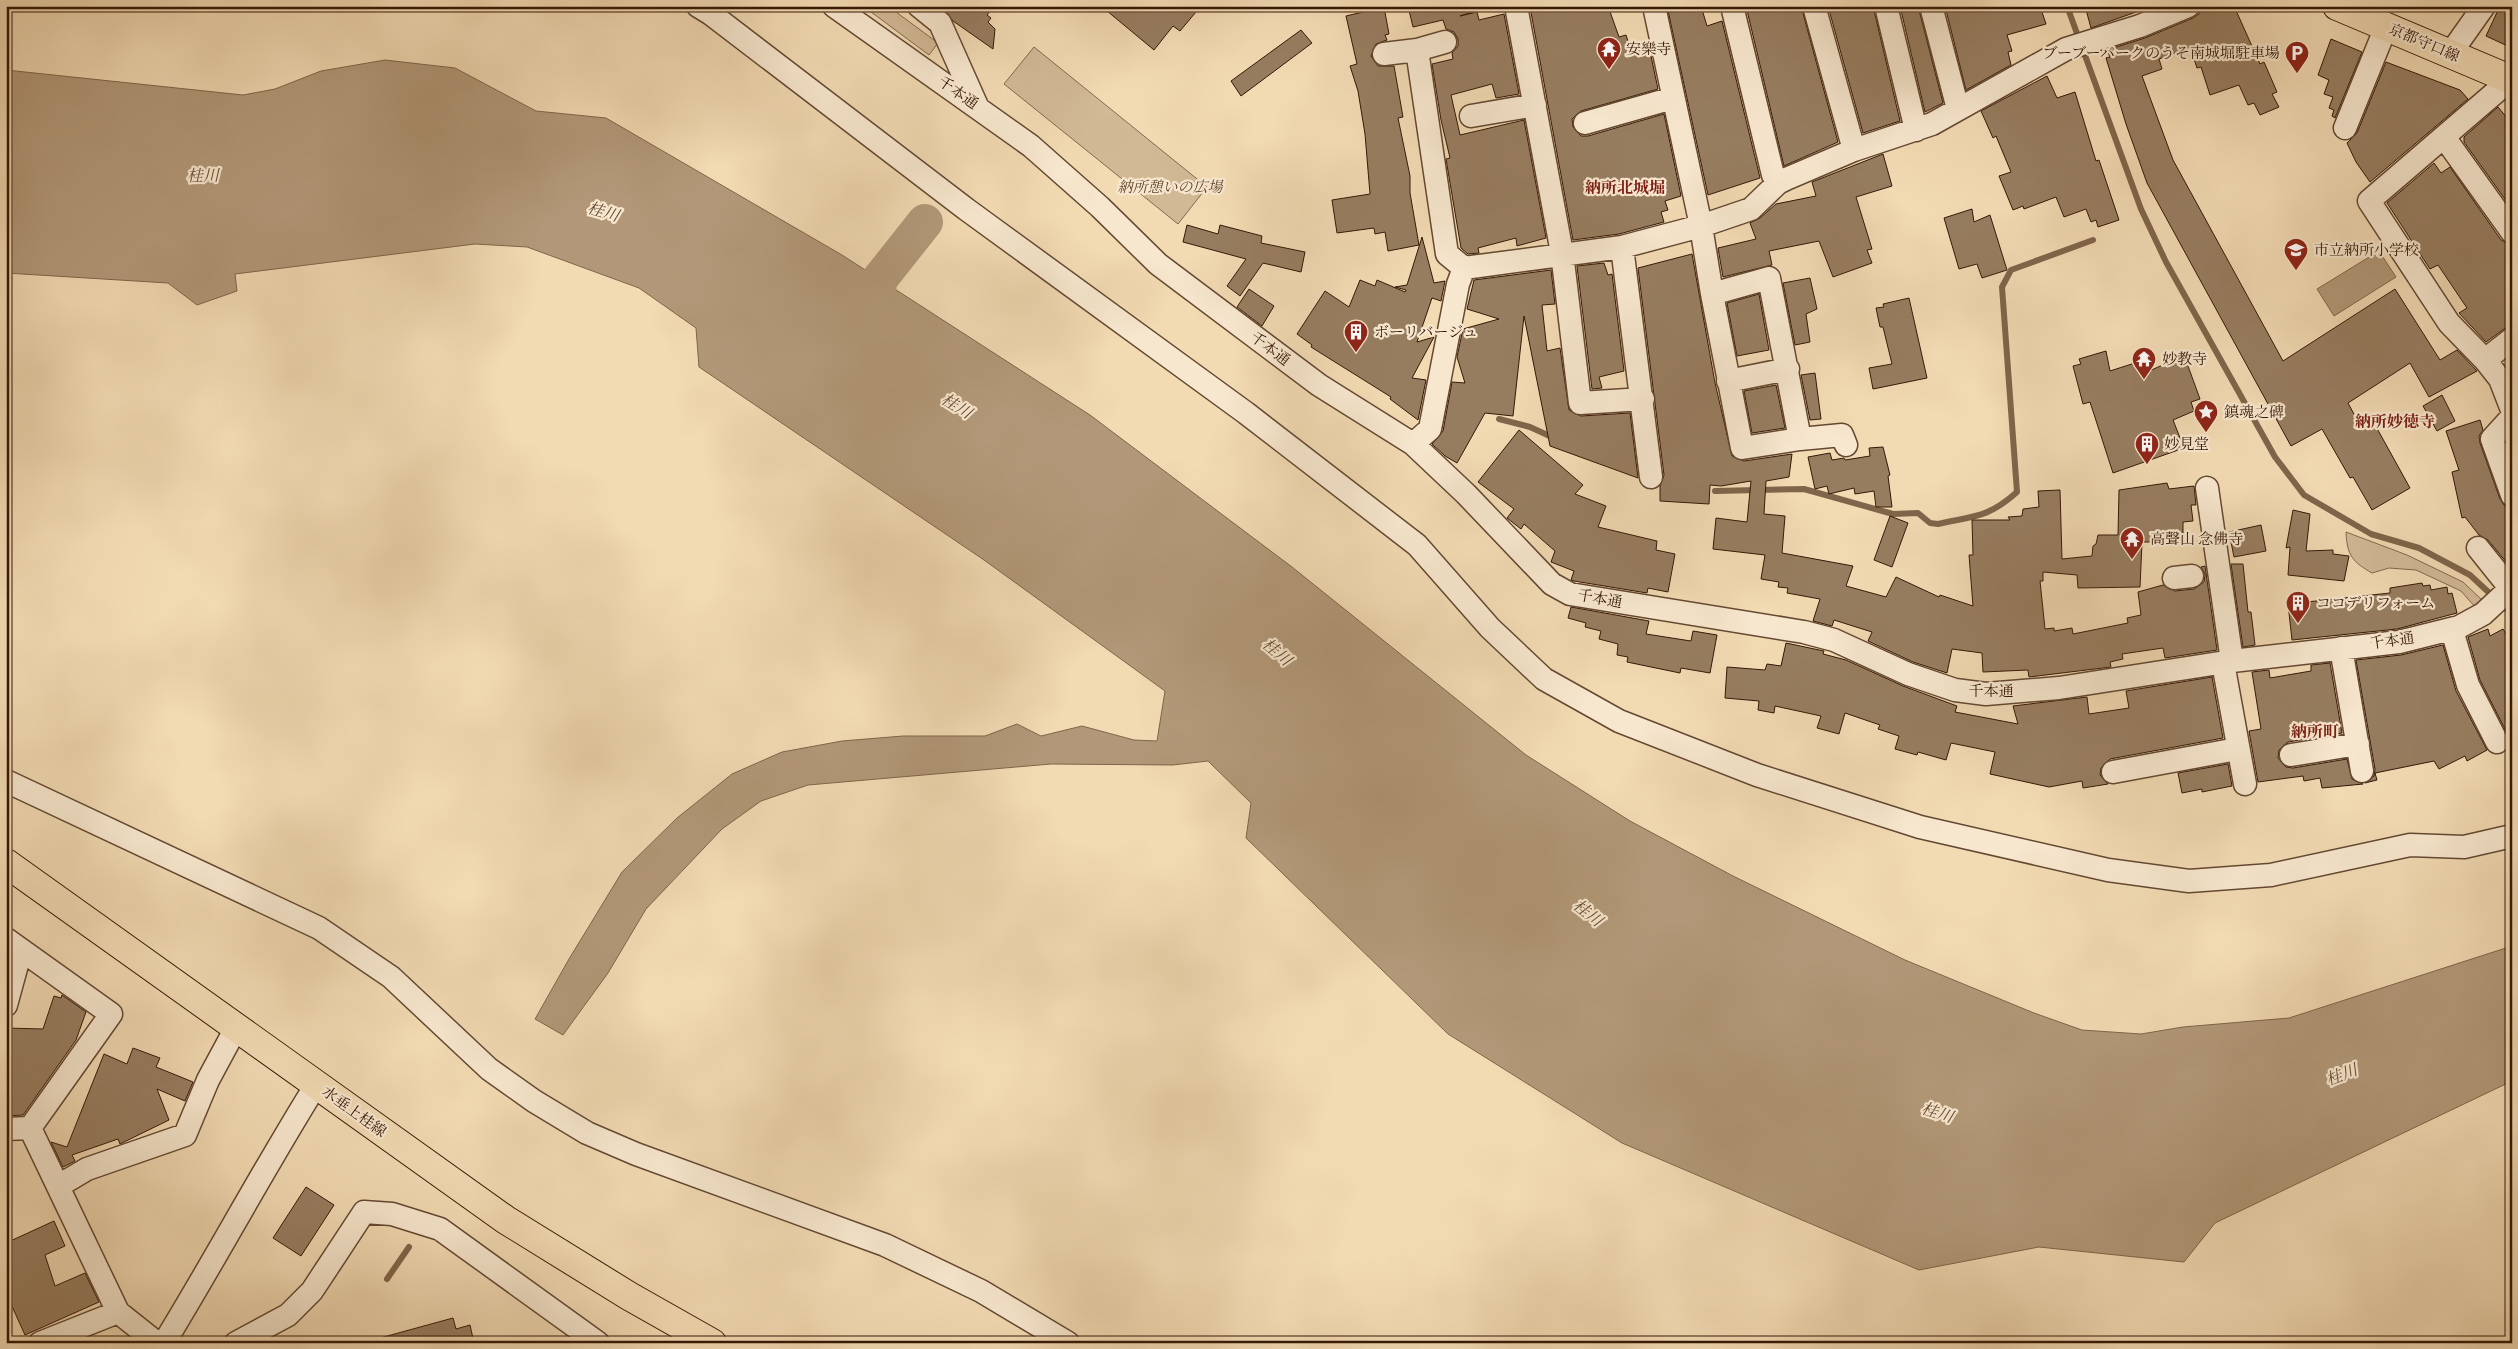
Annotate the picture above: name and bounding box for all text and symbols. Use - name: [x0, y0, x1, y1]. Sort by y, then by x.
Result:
- street label: 京都守口線: [2386, 20, 2462, 66]
- temple icon: 安樂寺: [1596, 36, 1622, 70]
- place label: 安樂寺: [1626, 40, 1671, 59]
- parking icon: ブーブーパークのうそ南城堀駐車場: [2284, 40, 2310, 74]
- place label: ブーブーパークのうそ南城堀駐車場: [2042, 44, 2280, 63]
- street label: 千本通: [934, 72, 982, 114]
- water label: 桂川: [187, 167, 221, 187]
- park label: 納所憩いの広場: [1117, 178, 1224, 197]
- district label: 納所北城堀: [1585, 179, 1665, 199]
- water label: 桂川: [585, 199, 623, 228]
- school or university icon: 市立納所小学校: [2283, 237, 2309, 271]
- place label: 市立納所小学校: [2314, 241, 2419, 260]
- building icon: ボーリバージュ: [1343, 319, 1369, 353]
- place label: ボーリバージュ: [1374, 323, 1478, 342]
- street label: 千本通: [1246, 328, 1294, 370]
- temple icon: 妙教寺: [2131, 346, 2157, 380]
- place label: 妙教寺: [2162, 350, 2207, 369]
- water label: 桂川: [937, 390, 977, 425]
- place icon: 鎮魂之碑: [2193, 399, 2219, 433]
- place label: 鎮魂之碑: [2224, 403, 2284, 422]
- district label: 納所妙徳寺: [2355, 413, 2435, 433]
- building icon: 妙見堂: [2134, 431, 2160, 465]
- place label: 妙見堂: [2164, 435, 2209, 454]
- temple icon: 高聲山 念佛寺: [2119, 526, 2145, 560]
- place label: 高聲山 念佛寺: [2150, 530, 2243, 549]
- street label: 千本通: [1576, 586, 1624, 612]
- building icon: ココデリフォーム: [2285, 590, 2311, 624]
- place label: ココデリフォーム: [2316, 594, 2435, 613]
- street label: 千本通: [2368, 628, 2416, 654]
- water label: 桂川: [1257, 635, 1296, 672]
- street label: 千本通: [1968, 682, 2014, 701]
- district label: 納所町: [2291, 723, 2339, 743]
- water label: 桂川: [1568, 896, 1607, 933]
- water label: 桂川: [2323, 1060, 2362, 1091]
- street label: 水垂上桂線: [318, 1082, 390, 1142]
- water label: 桂川: [1919, 1100, 1957, 1129]

